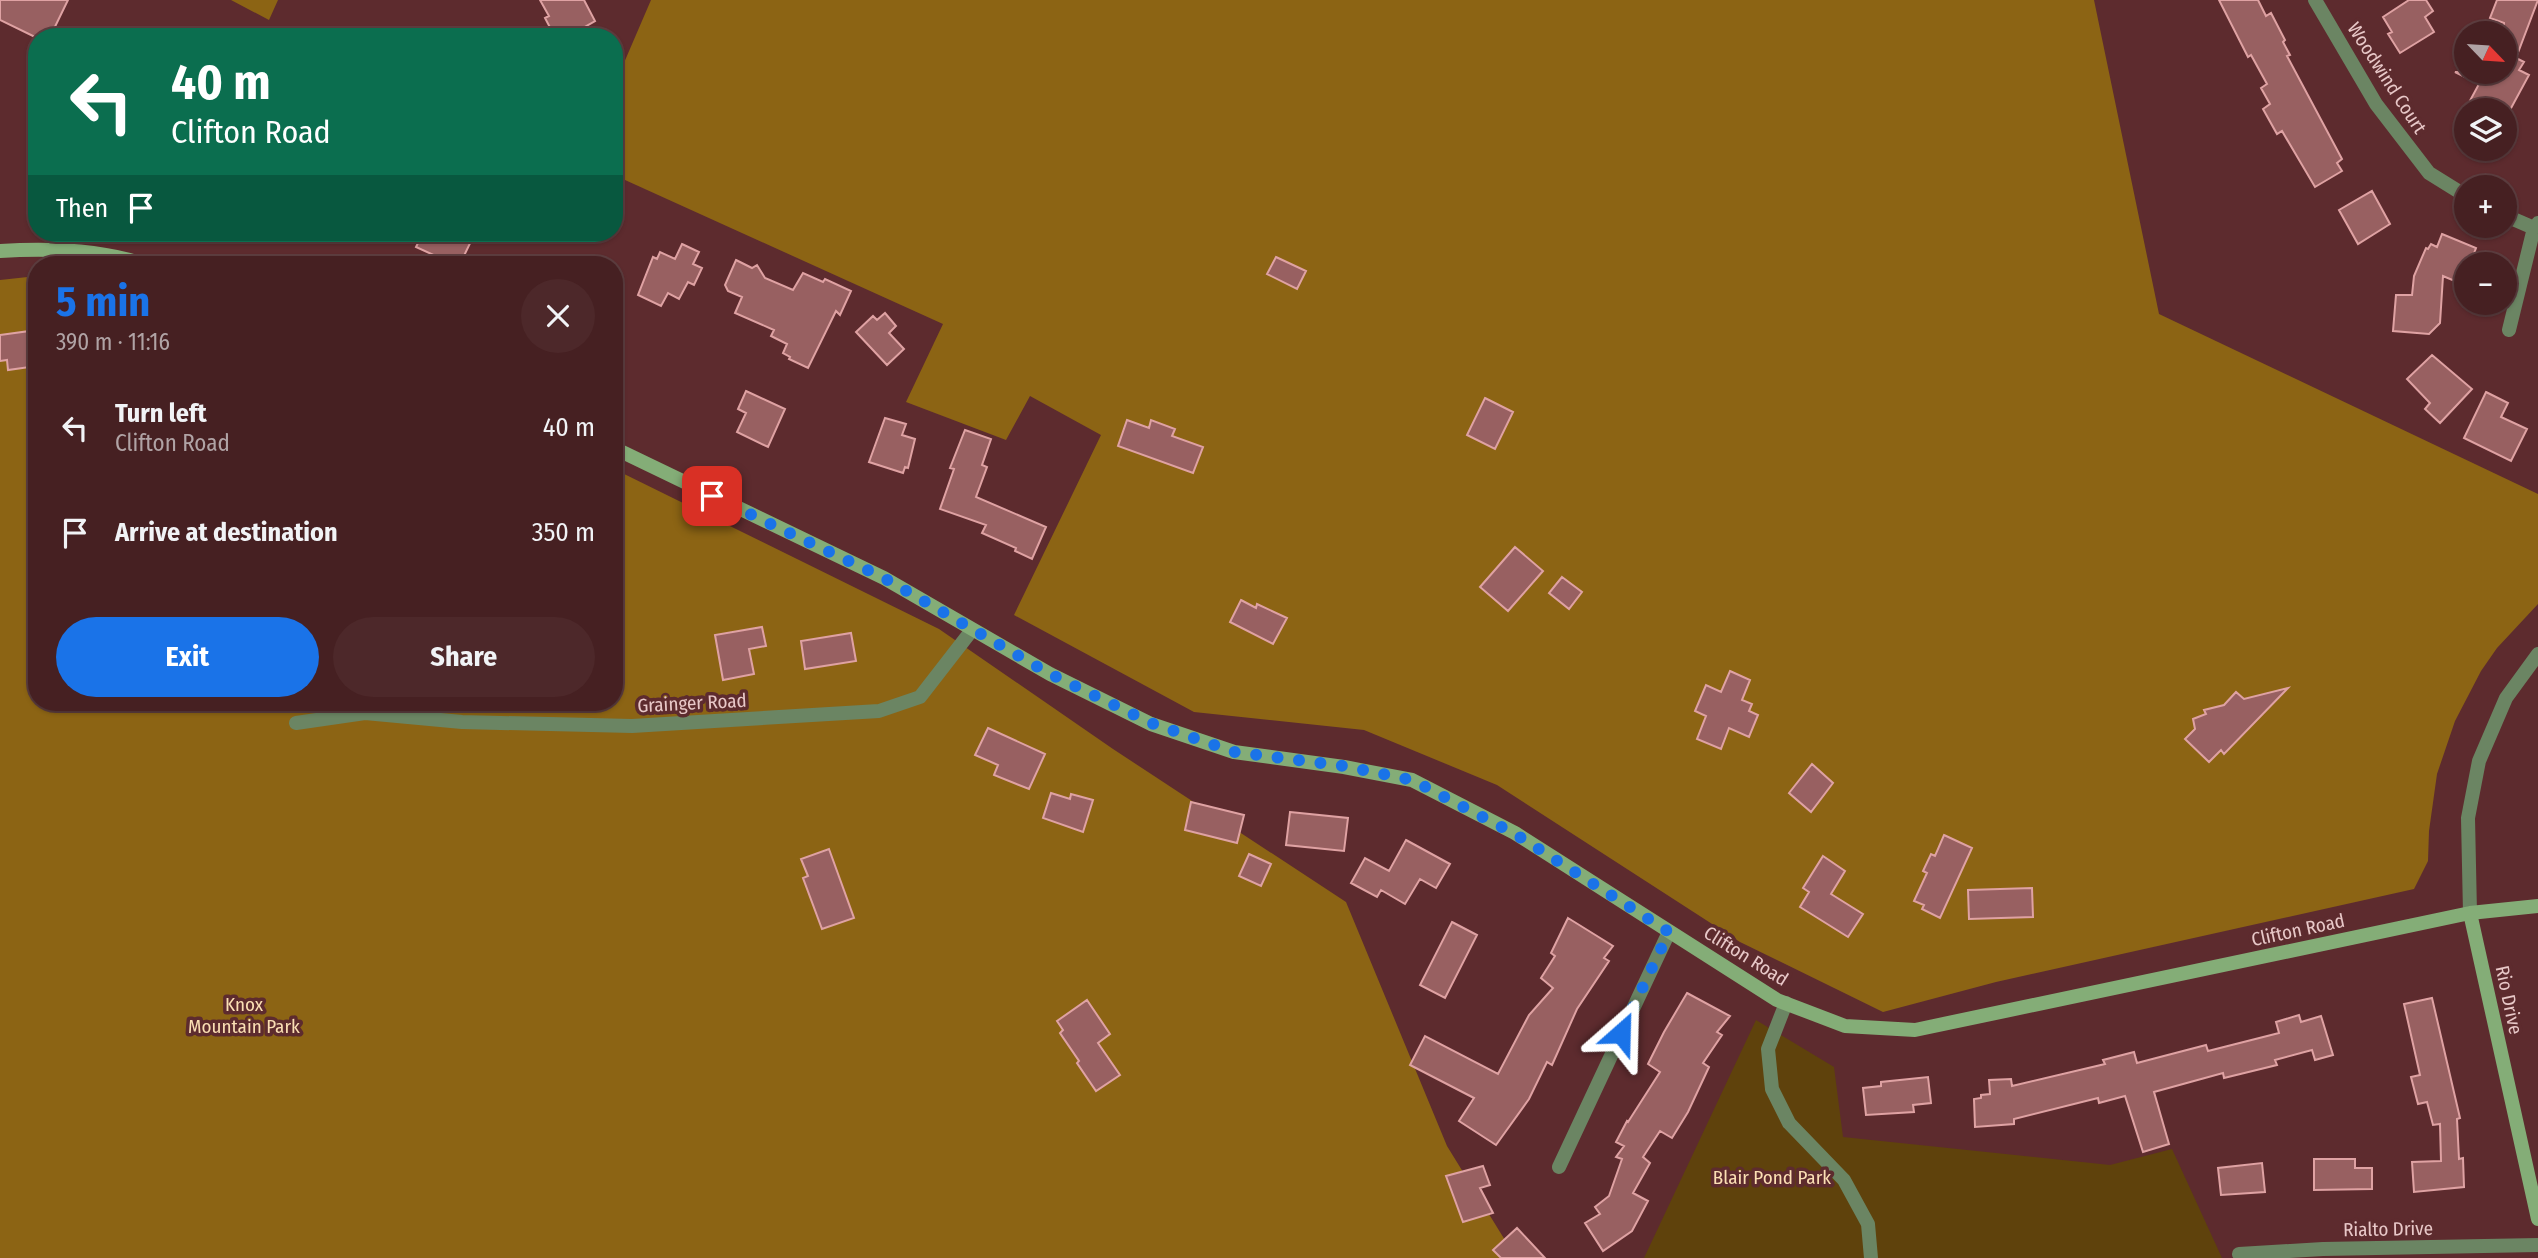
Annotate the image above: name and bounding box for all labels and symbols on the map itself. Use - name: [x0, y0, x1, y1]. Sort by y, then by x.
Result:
- street label: Woodwind Court: [2342, 18, 2432, 139]
- north arrow: [2454, 21, 2516, 84]
- pin: [682, 466, 742, 526]
- street label: Grainger Road: [637, 689, 747, 717]
- street label: Clifton Road: [2249, 909, 2347, 951]
- street label: Clifton Road: [1700, 921, 1792, 991]
- street label: Rio Drive: [2490, 963, 2528, 1037]
- park label: Knox Mountain Park: [188, 993, 300, 1038]
- position arrow: [1584, 996, 1658, 1070]
- park label: Blair Pond Park: [1713, 1166, 1831, 1189]
- street label: Rialto Drive: [2343, 1217, 2433, 1241]

